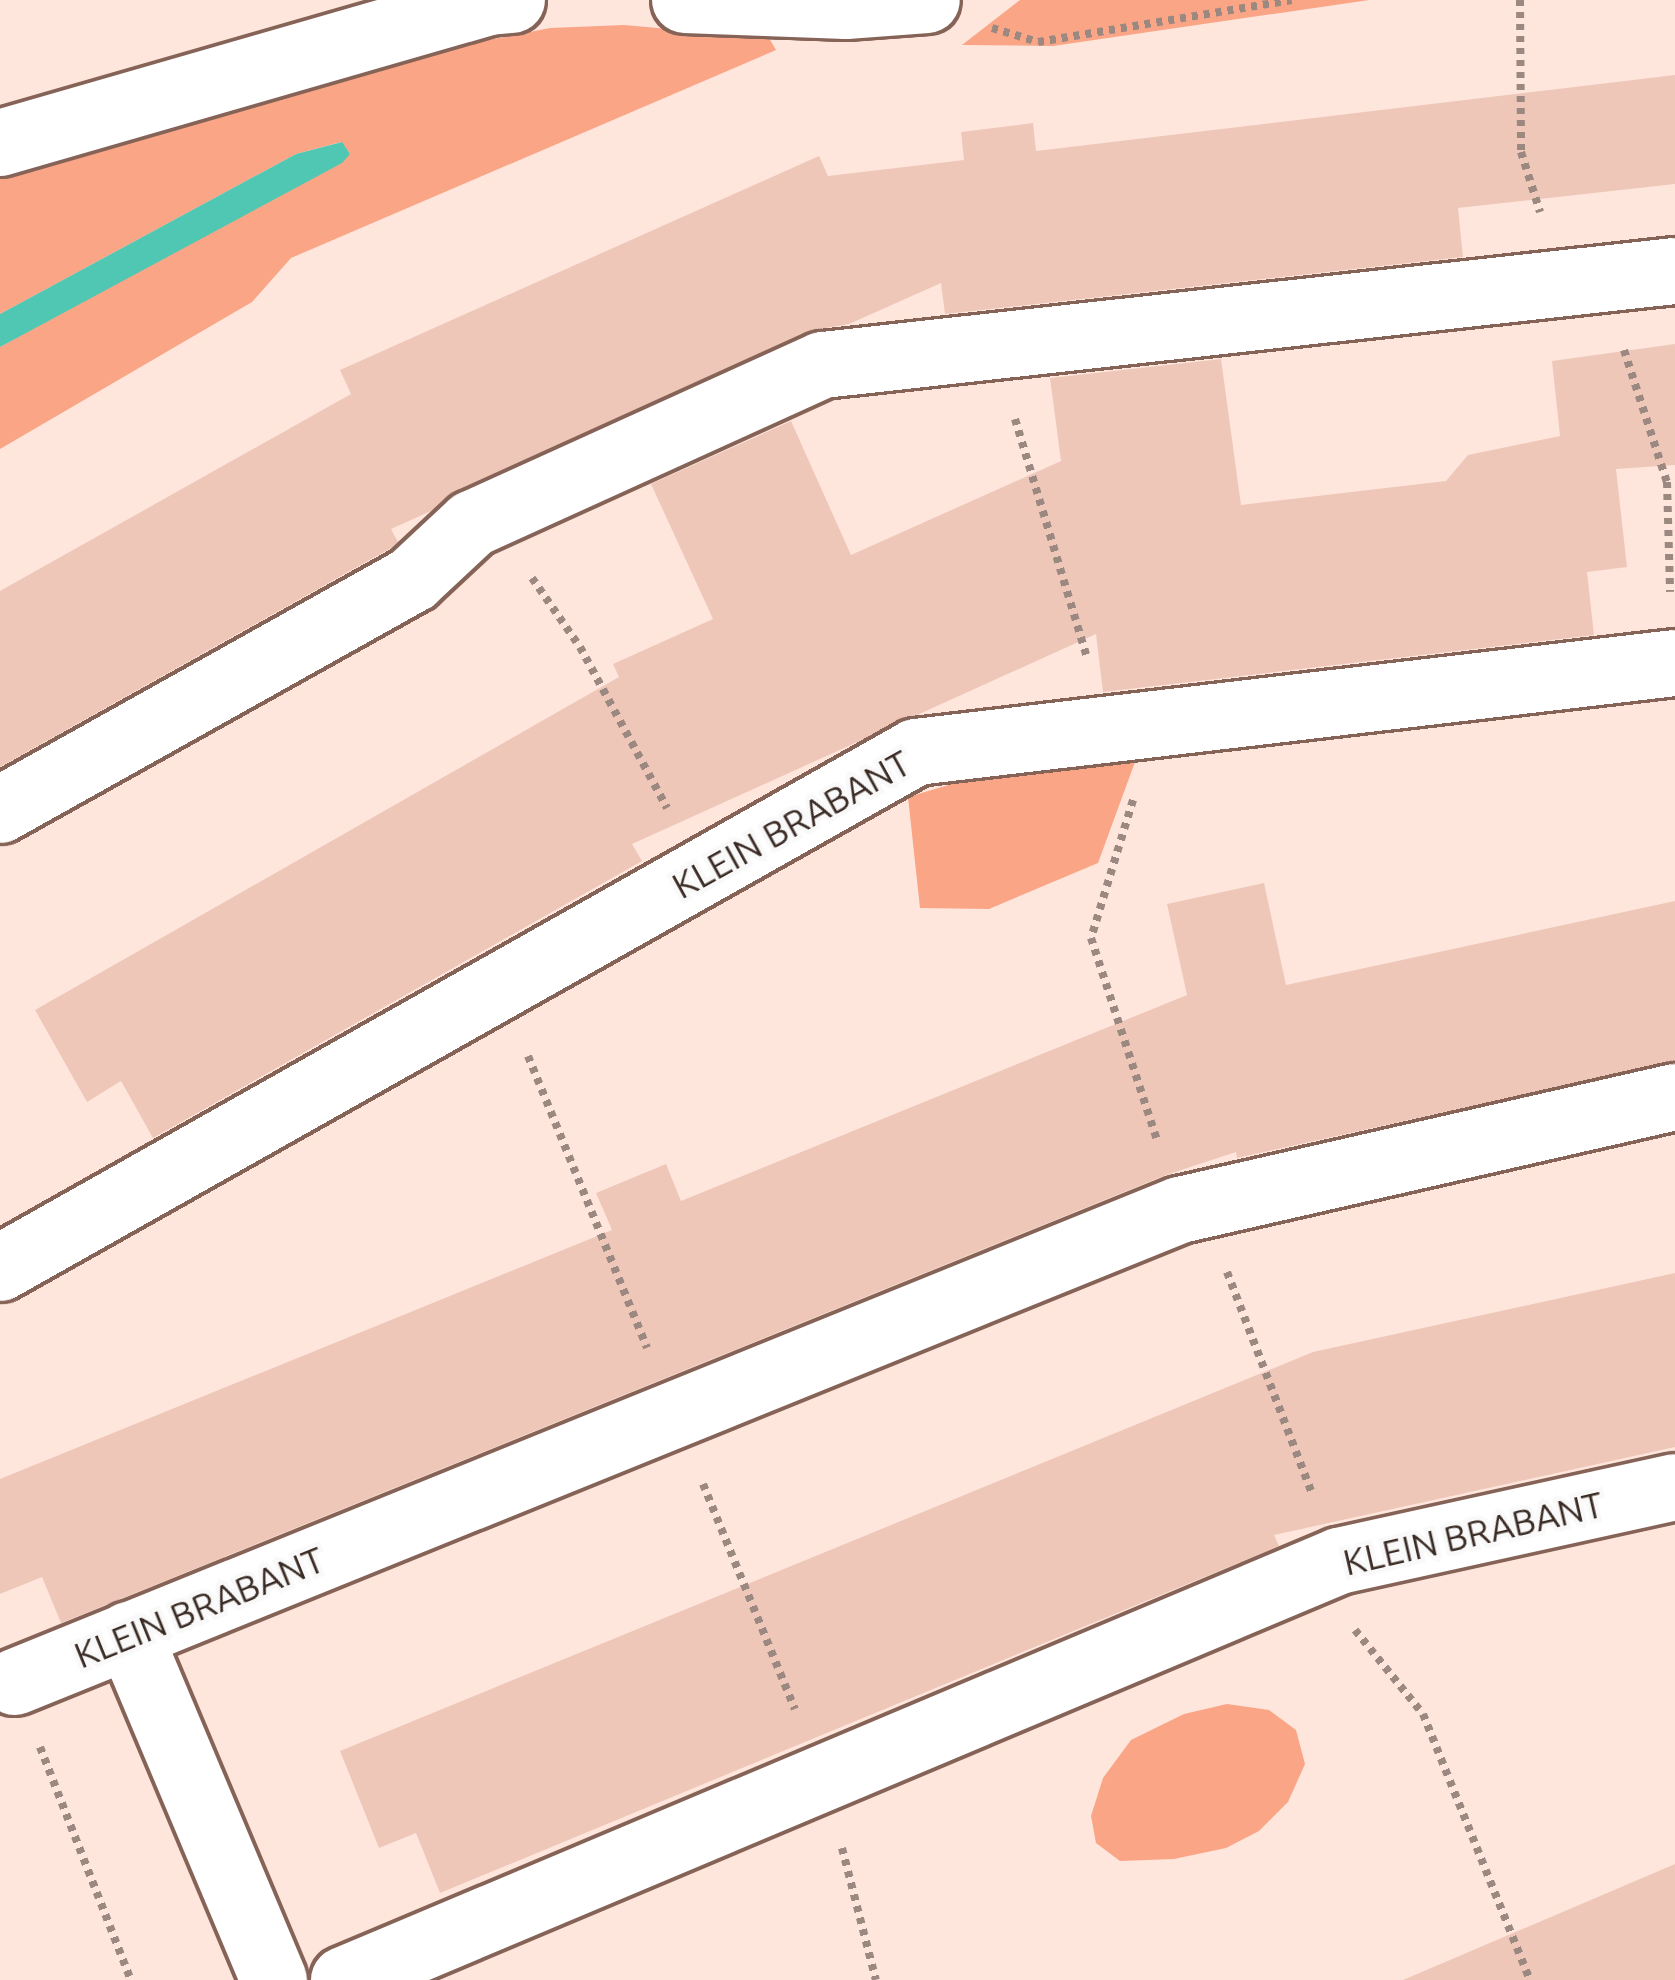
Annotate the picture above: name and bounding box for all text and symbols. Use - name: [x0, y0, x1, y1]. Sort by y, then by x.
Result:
- street label: KLEIN BRABANT: [665, 741, 917, 907]
- street label: KLEIN BRABANT: [1339, 1482, 1607, 1584]
- street label: KLEIN BRABANT: [68, 1537, 330, 1677]

